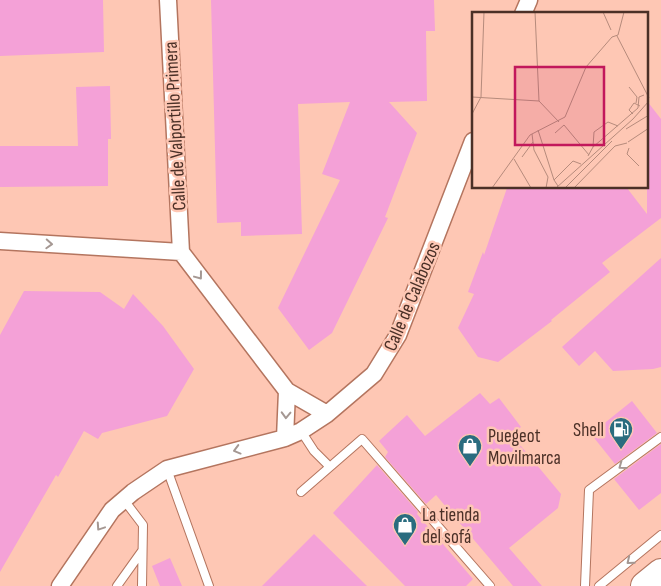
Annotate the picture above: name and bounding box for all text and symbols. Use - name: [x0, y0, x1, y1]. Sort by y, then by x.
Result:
- inset map: [472, 12, 648, 189]
- street label: Calle de Valportillo Primera: [160, 41, 191, 211]
- street label: Calle de Calabozos: [379, 238, 446, 355]
- one-way arrow: [45, 239, 53, 250]
- one-way arrow: [193, 270, 202, 280]
- one-way arrow: [280, 411, 291, 419]
- fuel station icon: Shell: [608, 416, 634, 450]
- place label: Shell: [573, 419, 604, 442]
- place label: Puegeot Movilmarca: [488, 425, 561, 470]
- shop icon: Puegeot Movilmarca: [457, 433, 483, 467]
- one-way arrow: [234, 445, 242, 455]
- one-way arrow: [618, 460, 628, 469]
- place label: La tienda del sofá: [422, 504, 480, 549]
- shop icon: La tienda del sofá: [392, 512, 418, 546]
- one-way arrow: [97, 521, 106, 531]
- one-way arrow: [627, 555, 636, 563]

